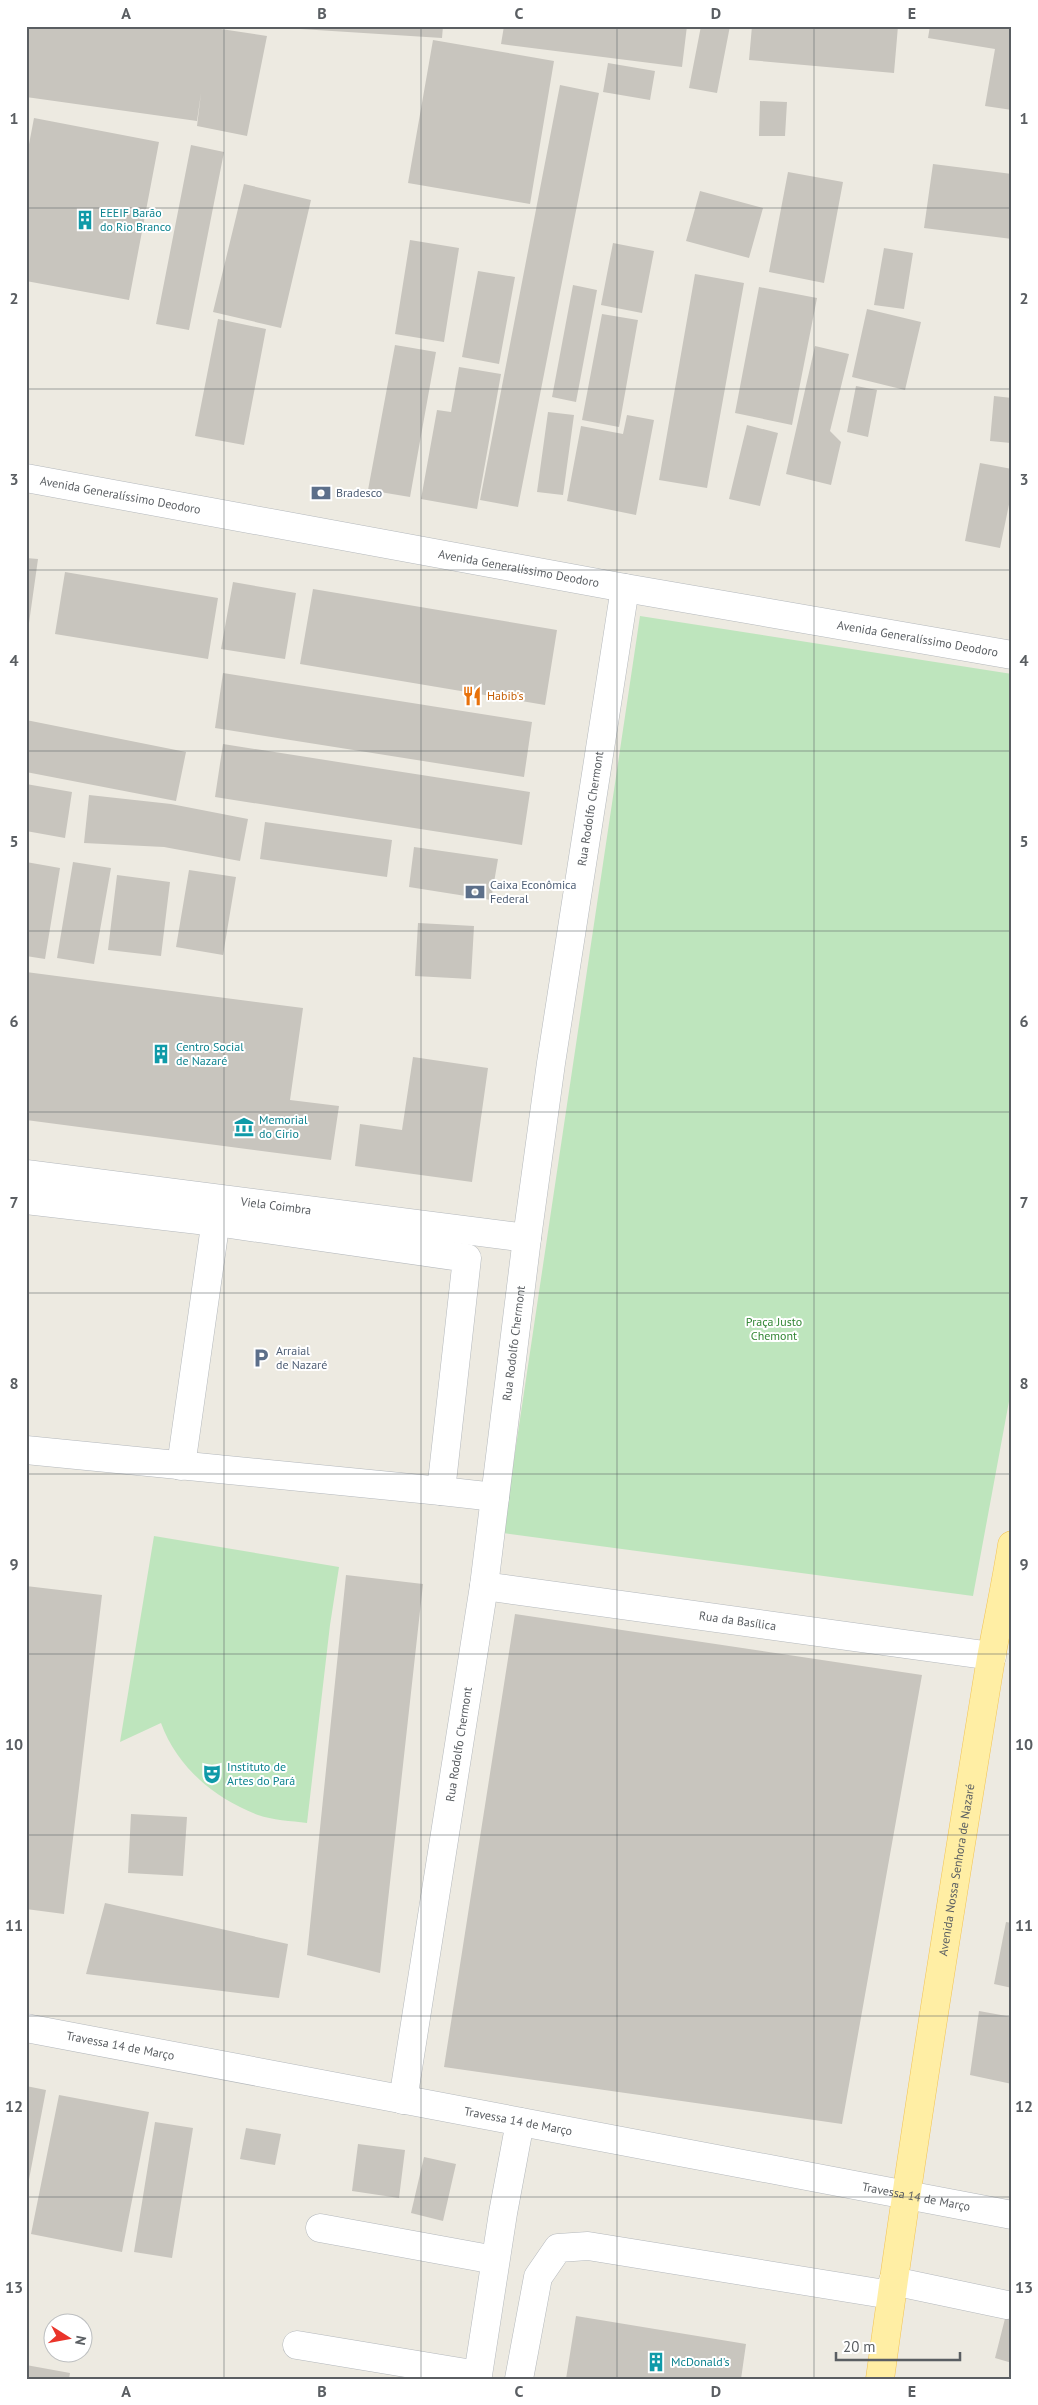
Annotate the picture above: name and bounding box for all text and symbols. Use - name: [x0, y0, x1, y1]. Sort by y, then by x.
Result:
- text: A: [121, 3, 131, 23]
- text: B: [317, 3, 327, 23]
- text: C: [515, 3, 524, 23]
- text: D: [711, 3, 721, 23]
- text: E: [908, 3, 916, 23]
- text: 1: [9, 108, 19, 128]
- text: 1: [1019, 108, 1029, 128]
- place label: EEEIF Barão do Rio Branco: [100, 205, 171, 234]
- building icon: EEEIF Barão do Rio Branco: [74, 209, 96, 231]
- text: 2: [9, 288, 19, 308]
- text: 2: [1019, 288, 1029, 308]
- text: 3: [9, 469, 19, 489]
- text: 3: [1019, 469, 1029, 489]
- street label: Avenida Generalíssimo Deodoro: [39, 473, 202, 517]
- bank icon: Bradesco: [310, 482, 332, 504]
- place label: Bradesco: [336, 485, 382, 500]
- street label: Avenida Generalíssimo Deodoro: [437, 546, 600, 590]
- street label: Avenida Generalíssimo Deodoro: [836, 617, 999, 659]
- text: 4: [9, 650, 19, 670]
- text: 4: [1019, 650, 1029, 670]
- restaurant icon: Habib's: [461, 685, 483, 707]
- place label: Habib's: [487, 688, 523, 703]
- street label: Rua Rodolfo Chermont: [574, 750, 606, 867]
- text: 5: [9, 831, 19, 851]
- text: 5: [1019, 831, 1029, 851]
- place label: Caixa Econômica Federal: [490, 877, 577, 906]
- bank icon: Caixa Econômica Federal: [464, 881, 486, 903]
- text: 6: [9, 1011, 19, 1031]
- text: 6: [1019, 1011, 1029, 1031]
- place label: Centro Social de Nazaré: [176, 1039, 244, 1068]
- building icon: Centro Social de Nazaré: [150, 1043, 172, 1065]
- place label: Memorial do Cirio: [259, 1112, 308, 1141]
- museum icon: Memorial do Cirio: [233, 1116, 255, 1138]
- text: 7: [9, 1192, 19, 1212]
- text: 7: [1019, 1192, 1029, 1212]
- street label: Viela Coimbra: [239, 1193, 312, 1217]
- street label: Rua Rodolfo Chermont: [499, 1285, 528, 1402]
- park label: Praça Justo Chemont: [746, 1314, 802, 1343]
- place label: Arraial de Nazaré: [276, 1343, 327, 1372]
- parking icon: Arraial de Nazaré: [250, 1347, 272, 1369]
- text: 8: [9, 1373, 19, 1393]
- text: 8: [1019, 1373, 1029, 1393]
- text: 9: [9, 1554, 19, 1574]
- text: 9: [1019, 1554, 1029, 1574]
- street label: Rua da Basílica: [698, 1608, 777, 1633]
- street label: Rua Rodolfo Chermont: [442, 1686, 475, 1803]
- text: 10: [5, 1734, 23, 1754]
- text: 10: [1015, 1734, 1033, 1754]
- place label: Instituto de Artes do Pará: [227, 1759, 295, 1788]
- theatre icon: Instituto de Artes do Pará: [201, 1763, 223, 1785]
- street label: Avenida Nossa Senhora de Nazaré: [935, 1782, 978, 1957]
- text: 11: [5, 1915, 23, 1935]
- text: 11: [1015, 1915, 1033, 1935]
- street label: Travessa 14 de Março: [65, 2028, 176, 2063]
- text: 12: [5, 2096, 23, 2116]
- text: 12: [1015, 2096, 1033, 2116]
- street label: Travessa 14 de Março: [463, 2103, 574, 2138]
- street label: Travessa 14 de Março: [861, 2179, 972, 2214]
- text: 13: [5, 2277, 23, 2297]
- text: 13: [1015, 2277, 1033, 2297]
- north arrow: [42, 2312, 92, 2362]
- scale bar: [836, 2330, 959, 2362]
- text: N: [71, 2334, 90, 2347]
- text: 20 m: [843, 2337, 876, 2356]
- building icon: McDonald's: [645, 2351, 667, 2373]
- place label: McDonald's: [671, 2354, 730, 2369]
- text: A: [121, 2381, 131, 2401]
- text: B: [317, 2381, 327, 2401]
- text: C: [515, 2381, 524, 2401]
- text: D: [711, 2381, 721, 2401]
- text: E: [908, 2381, 916, 2401]

